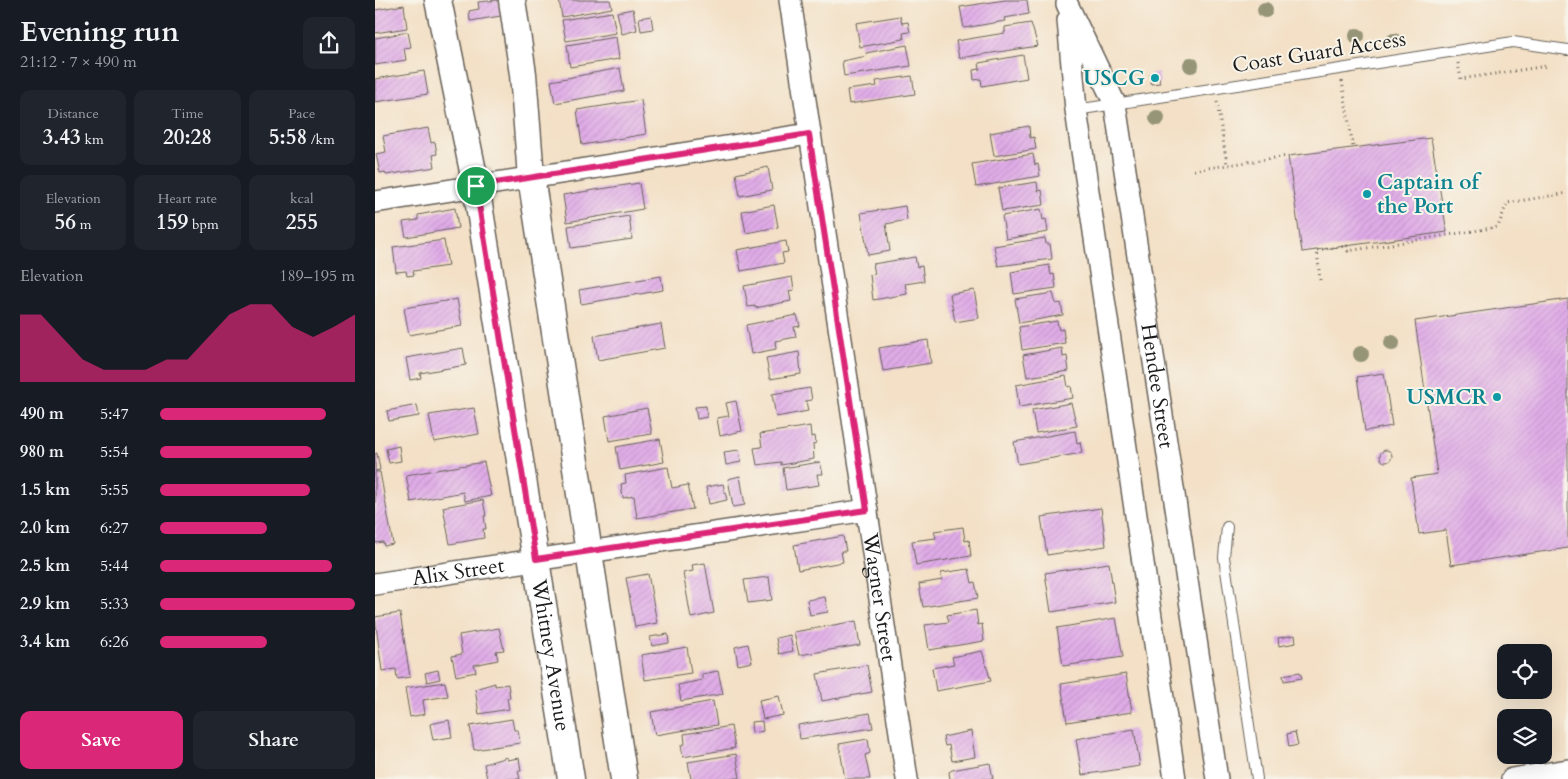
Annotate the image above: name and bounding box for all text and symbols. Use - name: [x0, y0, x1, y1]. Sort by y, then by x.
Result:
- text: Evening run: [20, 13, 179, 51]
- button: share: [303, 17, 355, 69]
- street label: Coast Guard Access: [1230, 24, 1408, 81]
- text: 21:12 · 7 × 490 m: [20, 51, 137, 73]
- place label: USCG: [1083, 64, 1145, 93]
- marker: USCG: [1149, 72, 1161, 84]
- text: Distance: [48, 104, 99, 123]
- text: Time: [171, 104, 204, 123]
- text: Pace: [288, 104, 315, 123]
- text: 3.43: [42, 123, 81, 152]
- text: 20:28: [163, 123, 212, 152]
- text: 5:58: [269, 123, 307, 152]
- text: km: [81, 130, 104, 149]
- text: /km: [307, 130, 335, 149]
- pin: [455, 165, 497, 207]
- place label: Captain of the Port: [1377, 168, 1483, 221]
- icon: arrive: [462, 172, 490, 200]
- marker: Captain of the Port: [1361, 188, 1373, 200]
- text: Elevation: [45, 189, 101, 208]
- text: Heart rate: [158, 189, 217, 208]
- text: kcal: [290, 189, 314, 208]
- text: 56: [55, 208, 76, 237]
- text: 159: [156, 208, 188, 237]
- text: 255: [286, 208, 318, 237]
- text: m: [76, 215, 92, 234]
- text: bpm: [188, 215, 219, 234]
- text: Elevation: [20, 265, 84, 287]
- text: 189–195 m: [279, 265, 355, 287]
- street label: Hendee Street: [1133, 322, 1181, 451]
- place label: USMCR: [1407, 383, 1488, 412]
- marker: USMCR: [1491, 391, 1503, 403]
- text: 490 m: [20, 403, 64, 425]
- text: 5:47: [100, 403, 129, 425]
- text: 980 m: [20, 441, 64, 463]
- text: 5:54: [100, 441, 129, 463]
- text: 1.5 km: [20, 479, 70, 501]
- text: 5:55: [100, 479, 129, 501]
- text: 2.0 km: [20, 517, 70, 539]
- text: 6:27: [100, 517, 129, 539]
- street label: Wagner Street: [855, 530, 903, 664]
- street label: Alix Street: [410, 551, 507, 593]
- text: 2.5 km: [20, 555, 70, 577]
- text: 5:44: [100, 555, 129, 577]
- street label: Whitney Avenue: [524, 576, 577, 733]
- text: 2.9 km: [20, 593, 70, 615]
- text: 5:33: [100, 593, 129, 615]
- text: 3.4 km: [20, 631, 70, 653]
- text: 6:26: [100, 631, 129, 653]
- map controls: [1497, 644, 1552, 764]
- button: locate: [1497, 644, 1552, 699]
- button: layers: [1497, 709, 1552, 764]
- button: Save: [20, 711, 183, 769]
- button: Share: [193, 711, 355, 769]

